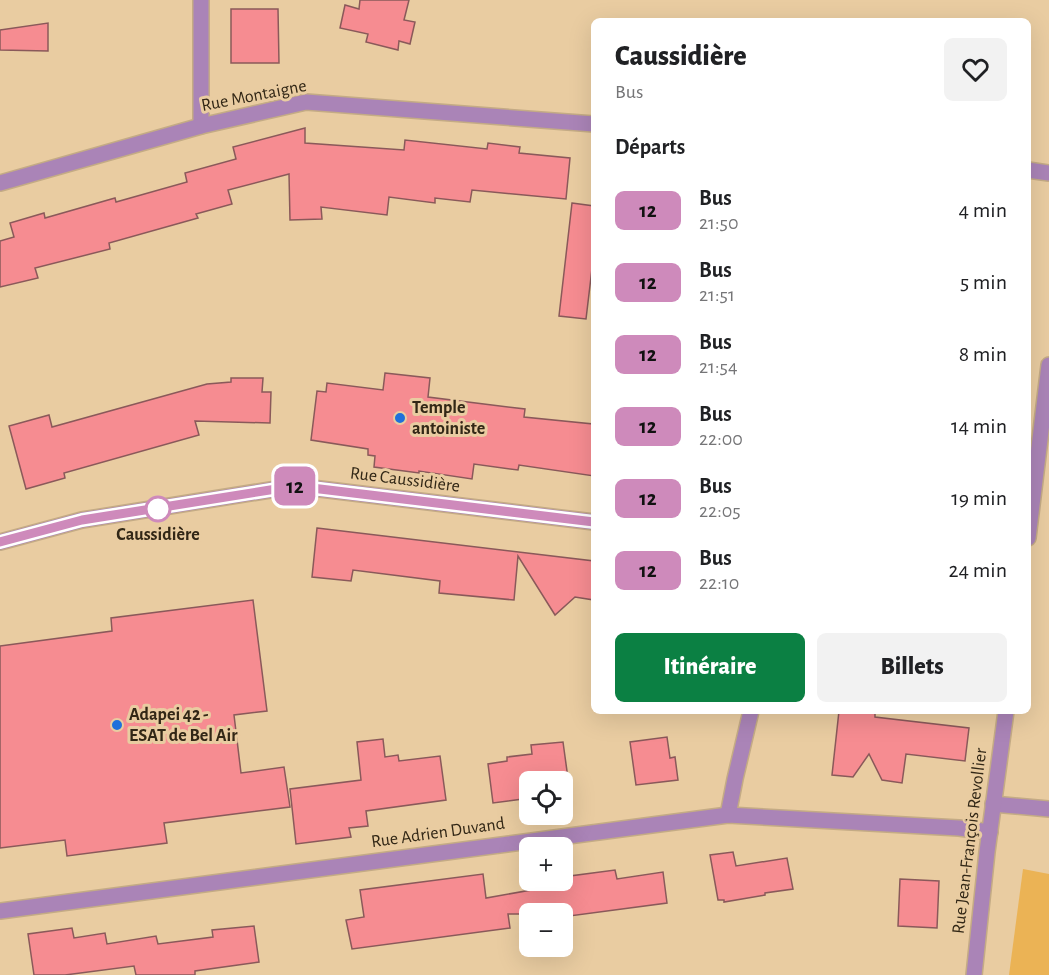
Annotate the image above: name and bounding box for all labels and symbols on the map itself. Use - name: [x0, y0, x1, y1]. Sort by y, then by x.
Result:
- street label: Rue Montaigne: [200, 77, 308, 115]
- place label: Temple antoiniste: [412, 399, 485, 438]
- marker: Temple antoiniste: [393, 411, 407, 425]
- street label: Rue Caussidière: [349, 464, 461, 496]
- line badge: 12: [268, 466, 322, 506]
- marker: Caussidière: [145, 496, 171, 522]
- place label: Caussidière: [116, 526, 200, 544]
- place label: Adapei 42 - ESAT de Bel Air: [129, 706, 238, 745]
- marker: Adapei 42 - ESAT de Bel Air: [110, 718, 124, 732]
- street label: Rue Jean-François Revollier: [950, 747, 990, 935]
- street label: Rue Adrien Duvand: [370, 815, 506, 851]

